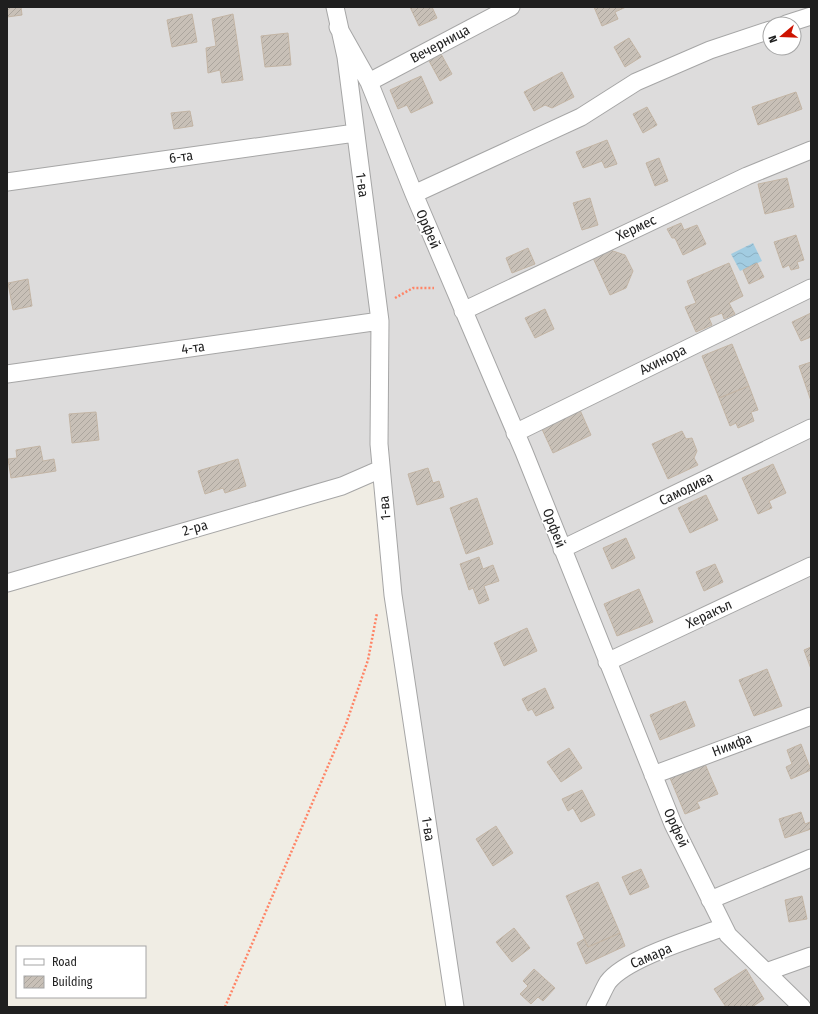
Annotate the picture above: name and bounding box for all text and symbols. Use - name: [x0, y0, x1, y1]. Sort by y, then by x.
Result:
- north arrow: [762, 16, 802, 56]
- street label: Вечерница: [407, 21, 473, 67]
- text: N: [766, 34, 780, 44]
- street label: 6-та: [168, 147, 194, 167]
- street label: 1-ва: [352, 172, 372, 198]
- street label: Орфей: [412, 207, 444, 251]
- street label: Хермес: [613, 211, 659, 245]
- street label: 4-та: [180, 338, 206, 358]
- street label: Ахинора: [637, 341, 689, 379]
- street label: Самодива: [656, 469, 716, 509]
- street label: 1-ва: [375, 495, 395, 521]
- street label: Орфей: [539, 506, 569, 550]
- street label: 2-ра: [180, 516, 210, 540]
- street label: Херакъл: [683, 596, 735, 632]
- street label: Нимфа: [710, 730, 755, 760]
- street label: Орфей: [660, 806, 692, 850]
- street label: 1-ва: [418, 816, 438, 843]
- street label: Самара: [628, 940, 674, 972]
- legend: [16, 946, 146, 998]
- text: Road: [52, 955, 77, 969]
- text: Building: [52, 975, 93, 989]

